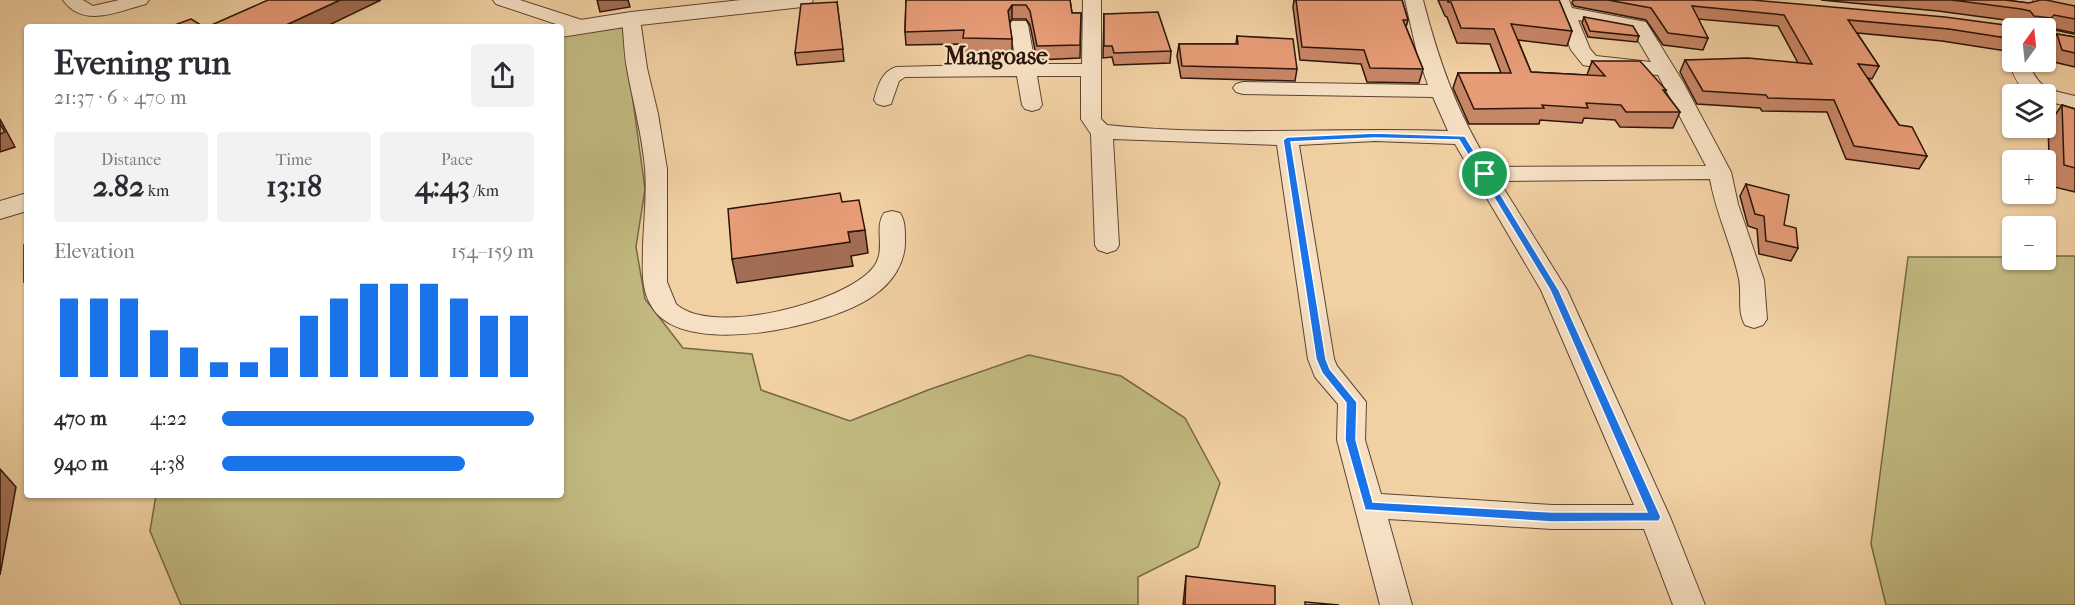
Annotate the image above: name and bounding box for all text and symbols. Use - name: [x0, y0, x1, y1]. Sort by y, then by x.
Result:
- north arrow: [2002, 18, 2056, 72]
- map controls: [2002, 18, 2056, 270]
- district label: Mangoase: [944, 42, 1048, 70]
- text: Evening run: [54, 44, 231, 83]
- button: share: [471, 44, 534, 107]
- button: layers: [2002, 84, 2056, 138]
- text: 21:37 · 6 × 470 m: [54, 86, 187, 109]
- pin: [1459, 148, 1510, 199]
- text: Distance: [101, 150, 161, 169]
- text: Time: [276, 150, 312, 169]
- text: Pace: [441, 150, 473, 169]
- button: +: [2002, 150, 2056, 204]
- icon: arrive: [1468, 157, 1501, 190]
- text: 2.82: [93, 169, 144, 204]
- text: 13:18: [266, 169, 322, 204]
- text: 4:43: [415, 169, 470, 204]
- text: km: [144, 181, 169, 200]
- text: /km: [470, 181, 499, 200]
- button: −: [2002, 216, 2056, 270]
- text: Elevation: [54, 240, 135, 263]
- text: 154–159 m: [451, 240, 534, 263]
- text: 470 m: [54, 407, 107, 430]
- text: 4:22: [150, 407, 187, 430]
- text: 940 m: [54, 452, 108, 475]
- text: 4:38: [150, 452, 185, 475]

